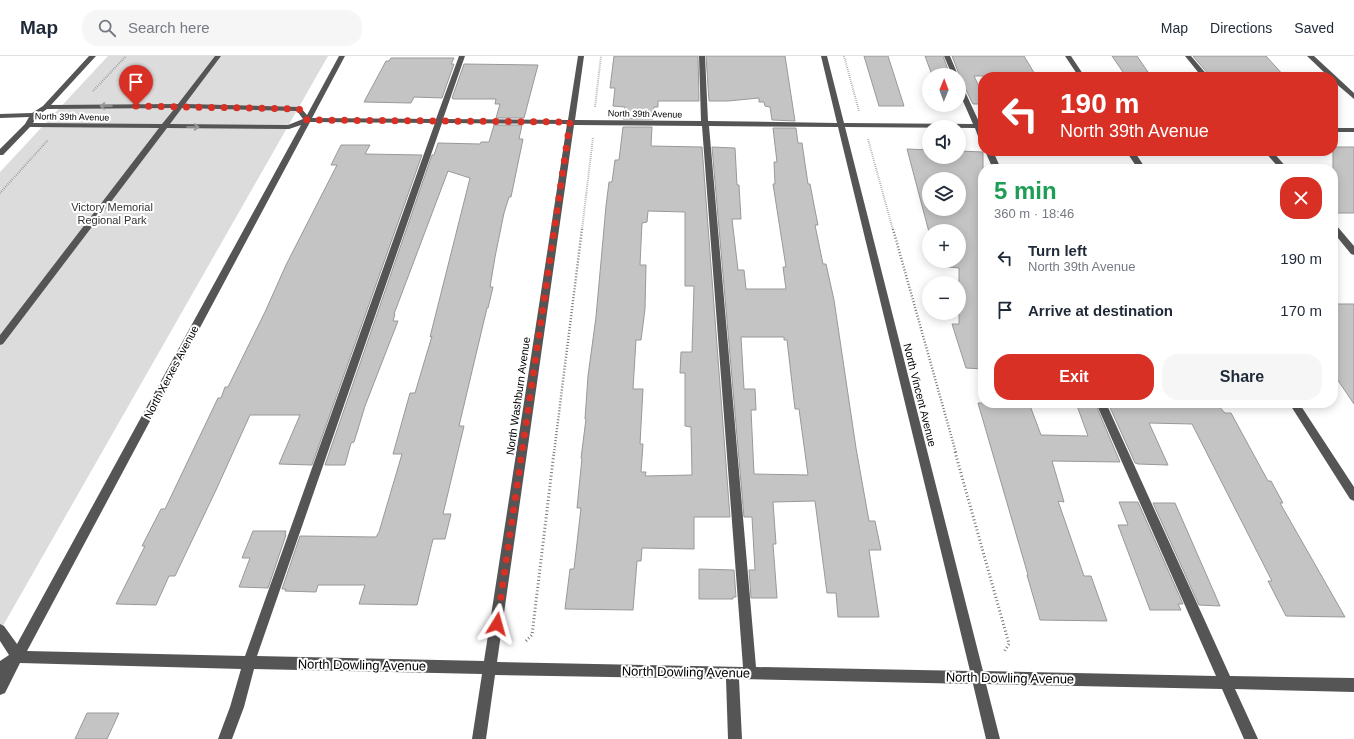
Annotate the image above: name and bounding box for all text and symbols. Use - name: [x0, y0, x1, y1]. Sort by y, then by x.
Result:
- search box: [82, 10, 362, 46]
- text: Map: [20, 17, 58, 38]
- icon: search: [96, 17, 118, 39]
- text: Search here: [128, 19, 210, 36]
- text: Map: [1161, 20, 1188, 36]
- text: Directions: [1210, 20, 1272, 36]
- text: Saved: [1294, 20, 1334, 36]
- pin: [119, 65, 153, 106]
- north arrow: [922, 68, 966, 112]
- map controls: [922, 68, 966, 320]
- icon: arrive: [125, 71, 147, 93]
- icon: left: [994, 88, 1046, 140]
- text: 190 m: [1060, 88, 1139, 119]
- one-way arrow: [100, 102, 113, 110]
- street label: North 39th Avenue: [608, 108, 682, 120]
- street label: North 39th Avenue: [35, 111, 109, 123]
- button: sound: [922, 120, 966, 164]
- text: North 39th Avenue: [1060, 121, 1209, 141]
- one-way arrow: [186, 123, 199, 131]
- button: layers: [922, 172, 966, 216]
- text: 5 min: [994, 177, 1057, 204]
- button: close: [1280, 177, 1322, 219]
- park label: Victory Memorial Regional Park: [71, 201, 153, 226]
- text: 360 m · 18:46: [994, 206, 1074, 221]
- button: +: [922, 224, 966, 268]
- text: Turn left: [1028, 242, 1087, 259]
- icon: left: [994, 247, 1016, 269]
- text: 190 m: [1280, 250, 1322, 267]
- text: North 39th Avenue: [1028, 259, 1135, 274]
- button: −: [922, 276, 966, 320]
- icon: arrive: [994, 299, 1016, 321]
- text: Arrive at destination: [1028, 302, 1173, 319]
- text: 170 m: [1280, 302, 1322, 319]
- street label: North Xerxes Avenue: [141, 323, 201, 421]
- street label: North Washburn Avenue: [504, 336, 532, 456]
- street label: North Vincent Avenue: [901, 342, 939, 448]
- button: Exit: [994, 354, 1154, 400]
- button: Share: [1162, 354, 1322, 400]
- position arrow: [476, 603, 518, 645]
- street label: North Dowling Avenue: [298, 656, 426, 674]
- street label: North Dowling Avenue: [622, 663, 750, 681]
- street label: North Dowling Avenue: [946, 669, 1074, 687]

